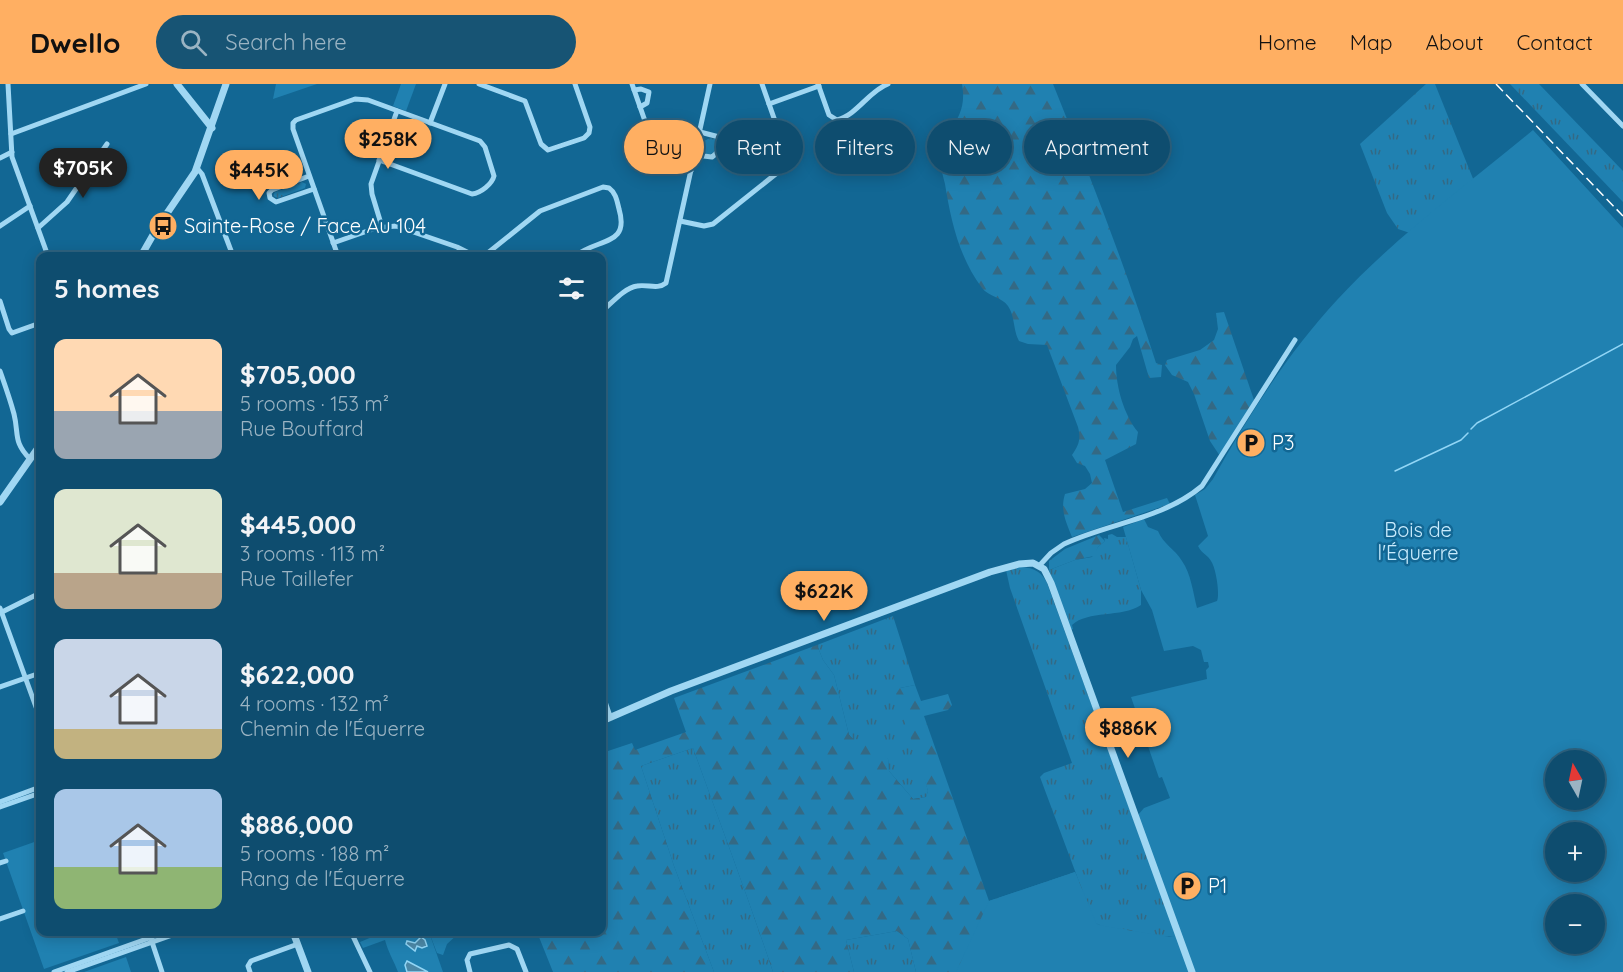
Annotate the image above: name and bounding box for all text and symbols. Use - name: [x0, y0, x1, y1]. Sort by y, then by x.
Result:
- search box: [156, 15, 576, 69]
- text: Dwello: [30, 25, 120, 60]
- icon: search: [177, 26, 210, 59]
- text: Search here: [225, 28, 347, 56]
- text: Home: [1258, 29, 1317, 55]
- text: Map: [1350, 29, 1393, 55]
- text: About: [1426, 29, 1484, 55]
- text: Contact: [1517, 29, 1593, 55]
- pin: $258K: [346, 119, 430, 170]
- chip: Buy: [624, 120, 704, 174]
- chip: Rent: [716, 120, 803, 174]
- chip: Filters: [815, 120, 915, 174]
- chip: New: [927, 120, 1012, 174]
- chip: Apartment: [1024, 120, 1170, 174]
- text: $258K: [359, 126, 417, 151]
- pin: $705K: [41, 148, 125, 199]
- pin: $445K: [217, 150, 301, 201]
- text: $705K: [53, 155, 113, 180]
- text: $445K: [229, 157, 289, 182]
- bus stop icon: Sainte-Rose / Face Au 104: [147, 210, 179, 242]
- place label: Sainte-Rose / Face Au 104: [184, 213, 426, 238]
- text: 5 homes: [54, 272, 160, 305]
- icon: filters: [555, 272, 588, 305]
- text: $705,000: [240, 358, 356, 391]
- icon: home: [102, 363, 174, 435]
- text: 5 rooms · 153 m²: [240, 391, 389, 416]
- text: Rue Bouffard: [240, 416, 364, 441]
- parking icon: P3: [1235, 427, 1267, 459]
- place label: P3: [1272, 430, 1294, 455]
- text: $445,000: [240, 508, 356, 541]
- icon: home: [102, 513, 174, 585]
- park label: Bois de l'Équerre: [1378, 517, 1458, 565]
- text: 3 rooms · 113 m²: [240, 541, 385, 566]
- text: Rue Taillefer: [240, 566, 354, 591]
- pin: $622K: [782, 571, 866, 622]
- text: $622K: [795, 578, 853, 603]
- text: $622,000: [240, 658, 355, 691]
- icon: home: [102, 663, 174, 735]
- text: 4 rooms · 132 m²: [240, 691, 389, 716]
- pin: $886K: [1086, 708, 1170, 759]
- text: $886K: [1099, 715, 1157, 740]
- text: Chemin de l'Équerre: [240, 716, 425, 741]
- north arrow: [1545, 750, 1605, 810]
- map controls: [1545, 750, 1605, 954]
- text: $886,000: [240, 808, 353, 841]
- icon: home: [102, 813, 174, 885]
- button: +: [1545, 822, 1605, 882]
- text: 5 rooms · 188 m²: [240, 841, 389, 866]
- text: Rang de l'Équerre: [240, 866, 405, 891]
- parking icon: P1: [1171, 870, 1203, 902]
- place label: P1: [1208, 873, 1227, 898]
- button: −: [1545, 894, 1605, 954]

